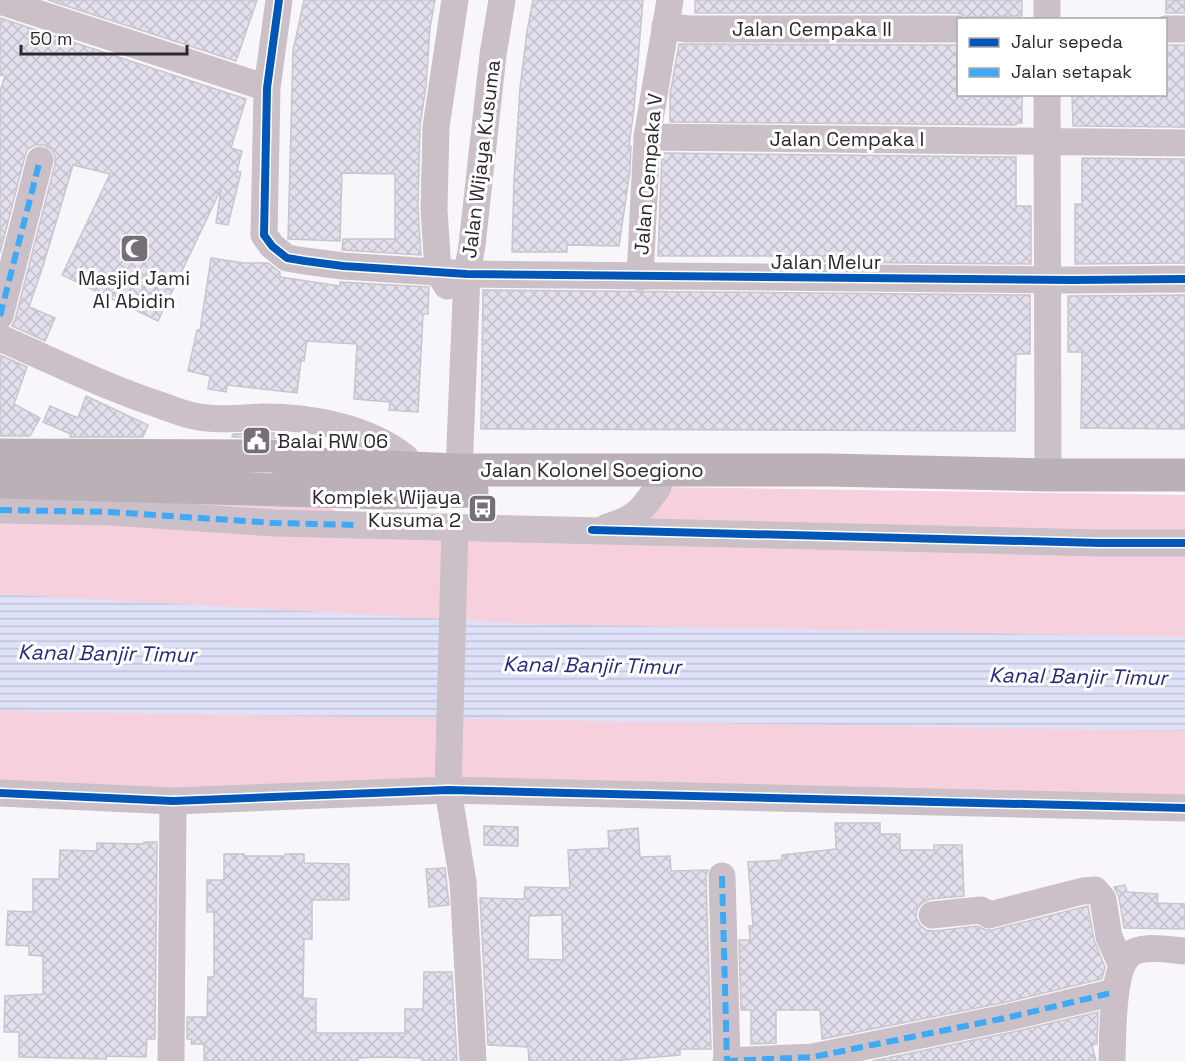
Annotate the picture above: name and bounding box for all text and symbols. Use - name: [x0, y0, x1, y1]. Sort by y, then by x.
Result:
- street label: Jalan Cempaka II: [732, 16, 892, 42]
- scale bar: [21, 18, 188, 56]
- legend: [957, 18, 1167, 96]
- text: 50 m: [30, 27, 72, 50]
- text: Jalur sepeda: [1011, 30, 1123, 53]
- street label: Jalan Wijaya Kusuma: [456, 58, 506, 260]
- text: Jalan setapak: [1011, 60, 1132, 83]
- street label: Jalan Cempaka V: [628, 92, 668, 256]
- street label: Jalan Cempaka I: [770, 126, 924, 152]
- mosque icon: Masjid Jami Al Abidin: [118, 232, 150, 264]
- street label: Jalan Melur: [771, 249, 881, 275]
- place label: Masjid Jami Al Abidin: [78, 265, 190, 314]
- public building icon: Balai RW 06: [240, 425, 272, 457]
- place label: Balai RW 06: [277, 428, 388, 454]
- street label: Jalan Kolonel Soegiono: [480, 457, 704, 483]
- place label: Komplek Wijaya Kusuma 2: [312, 484, 461, 533]
- bus stop icon: Komplek Wijaya Kusuma 2: [466, 493, 498, 525]
- water label: Kanal Banjir Timur: [18, 638, 198, 668]
- water label: Kanal Banjir Timur: [503, 650, 683, 680]
- water label: Kanal Banjir Timur: [989, 661, 1169, 691]

